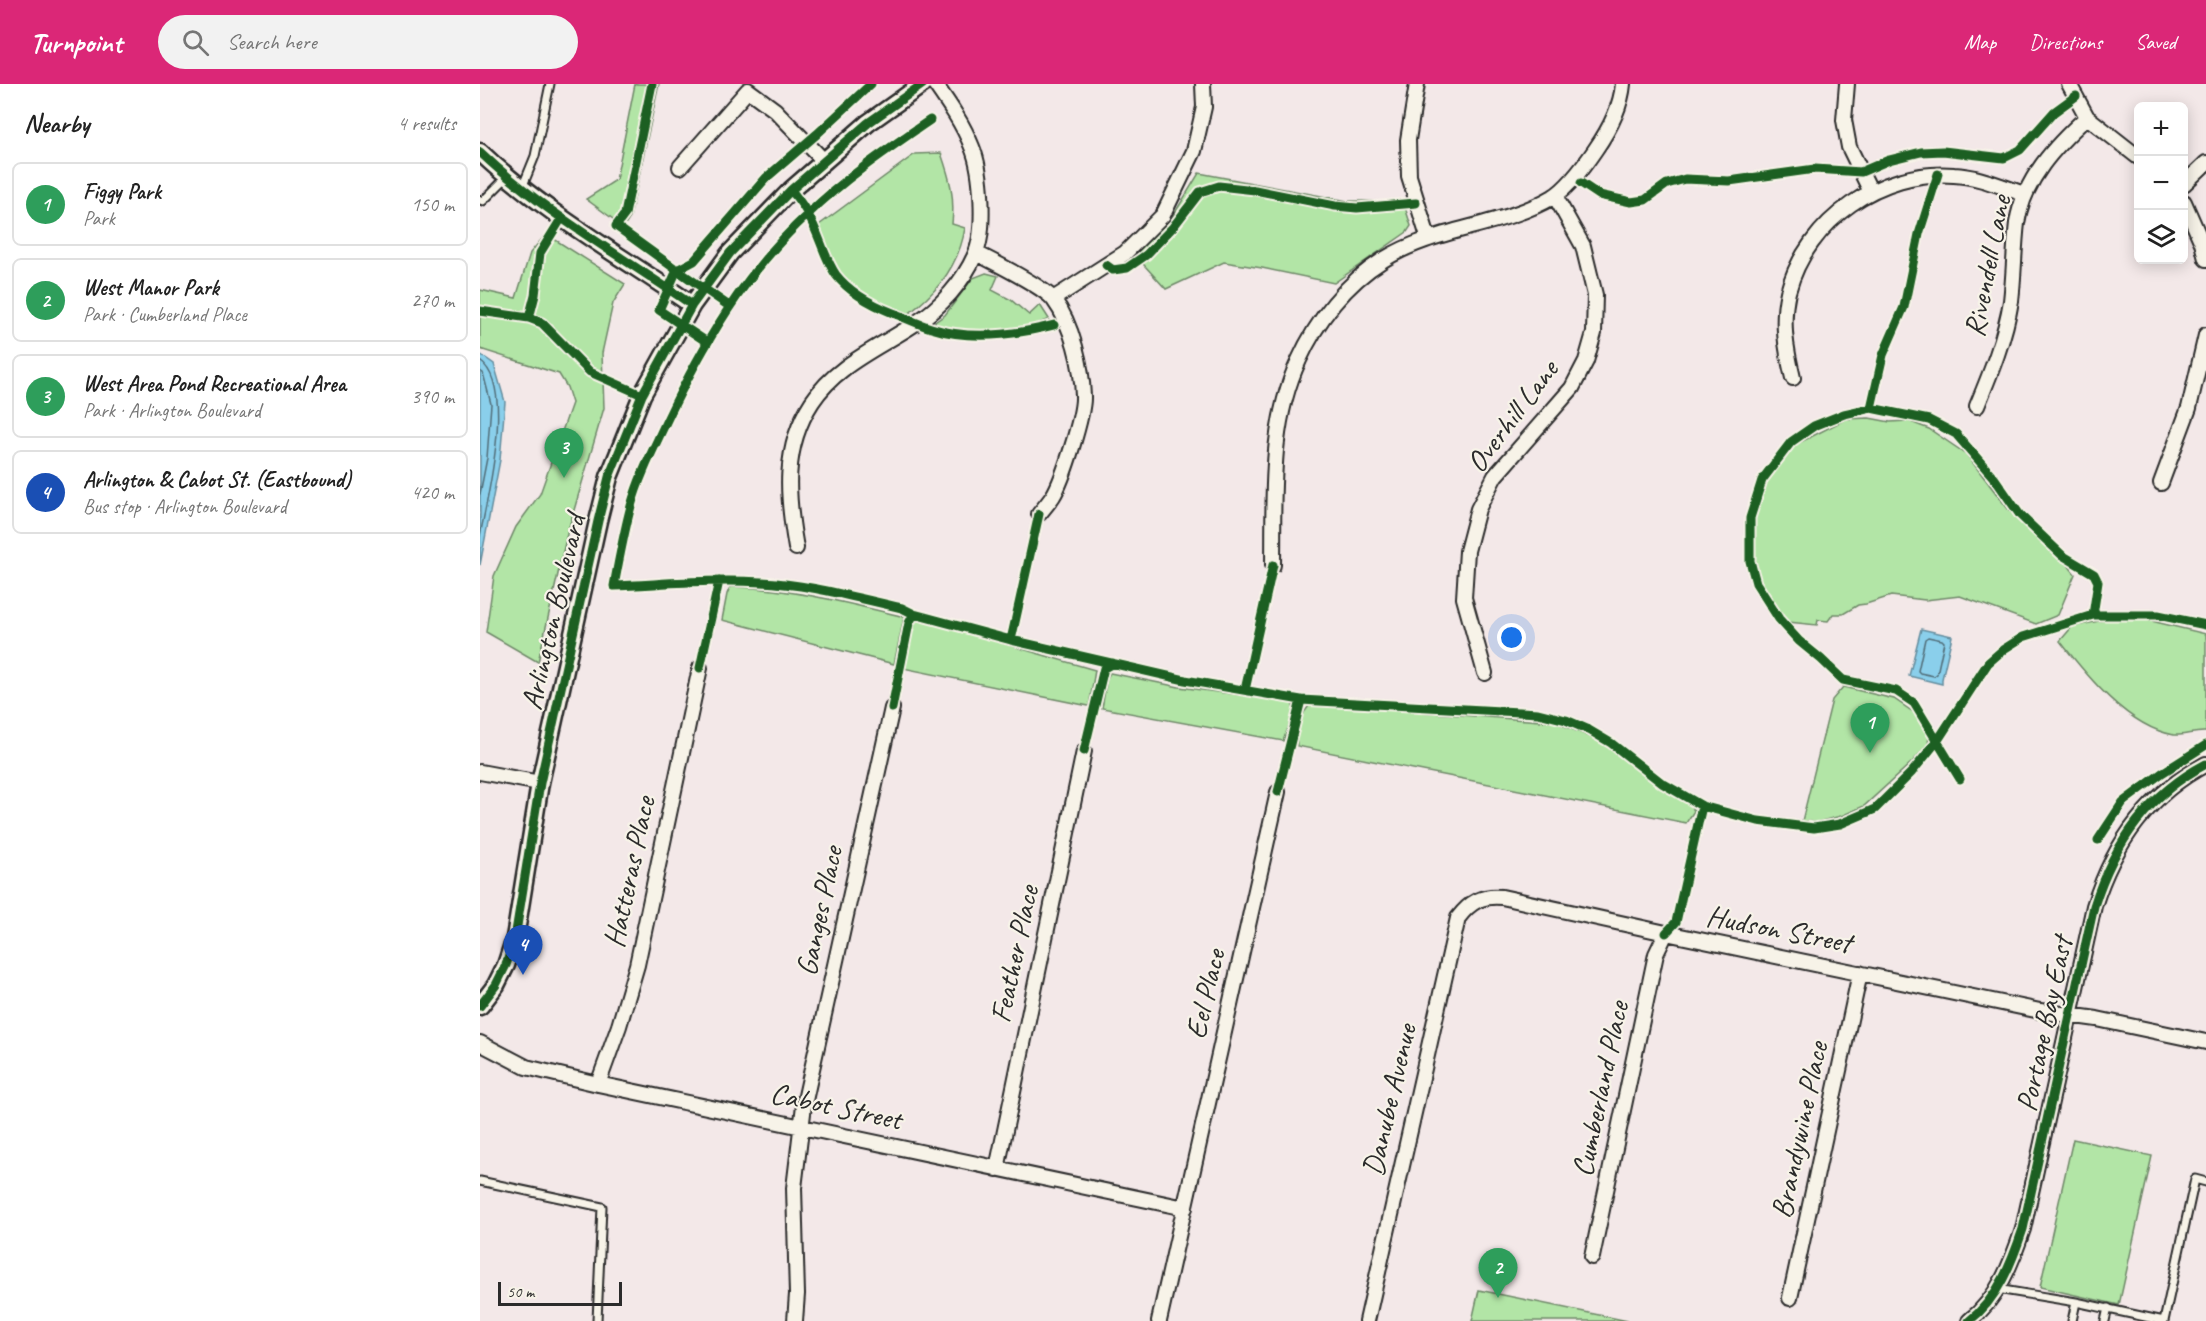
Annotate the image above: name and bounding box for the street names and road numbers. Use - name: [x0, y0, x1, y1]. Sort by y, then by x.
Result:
- street label: Rivendell Lane: [1955, 190, 2020, 340]
- street label: Overhill Lane: [1457, 350, 1568, 480]
- street label: Arlington Boulevard: [512, 507, 595, 713]
- street label: Hatteras Place: [594, 791, 664, 951]
- street label: Ganges Place: [787, 841, 852, 979]
- street label: Feather Place: [981, 880, 1048, 1026]
- street label: Hudson Street: [1703, 896, 1859, 962]
- street label: Portage Bay East: [2007, 929, 2082, 1115]
- street label: Eel Place: [1176, 944, 1234, 1042]
- street label: Cumberland Place: [1563, 996, 1638, 1180]
- street label: Danube Avenue: [1353, 1018, 1425, 1179]
- street label: Brandywine Place: [1762, 1036, 1837, 1222]
- street label: Cabot Street: [767, 1074, 908, 1139]

